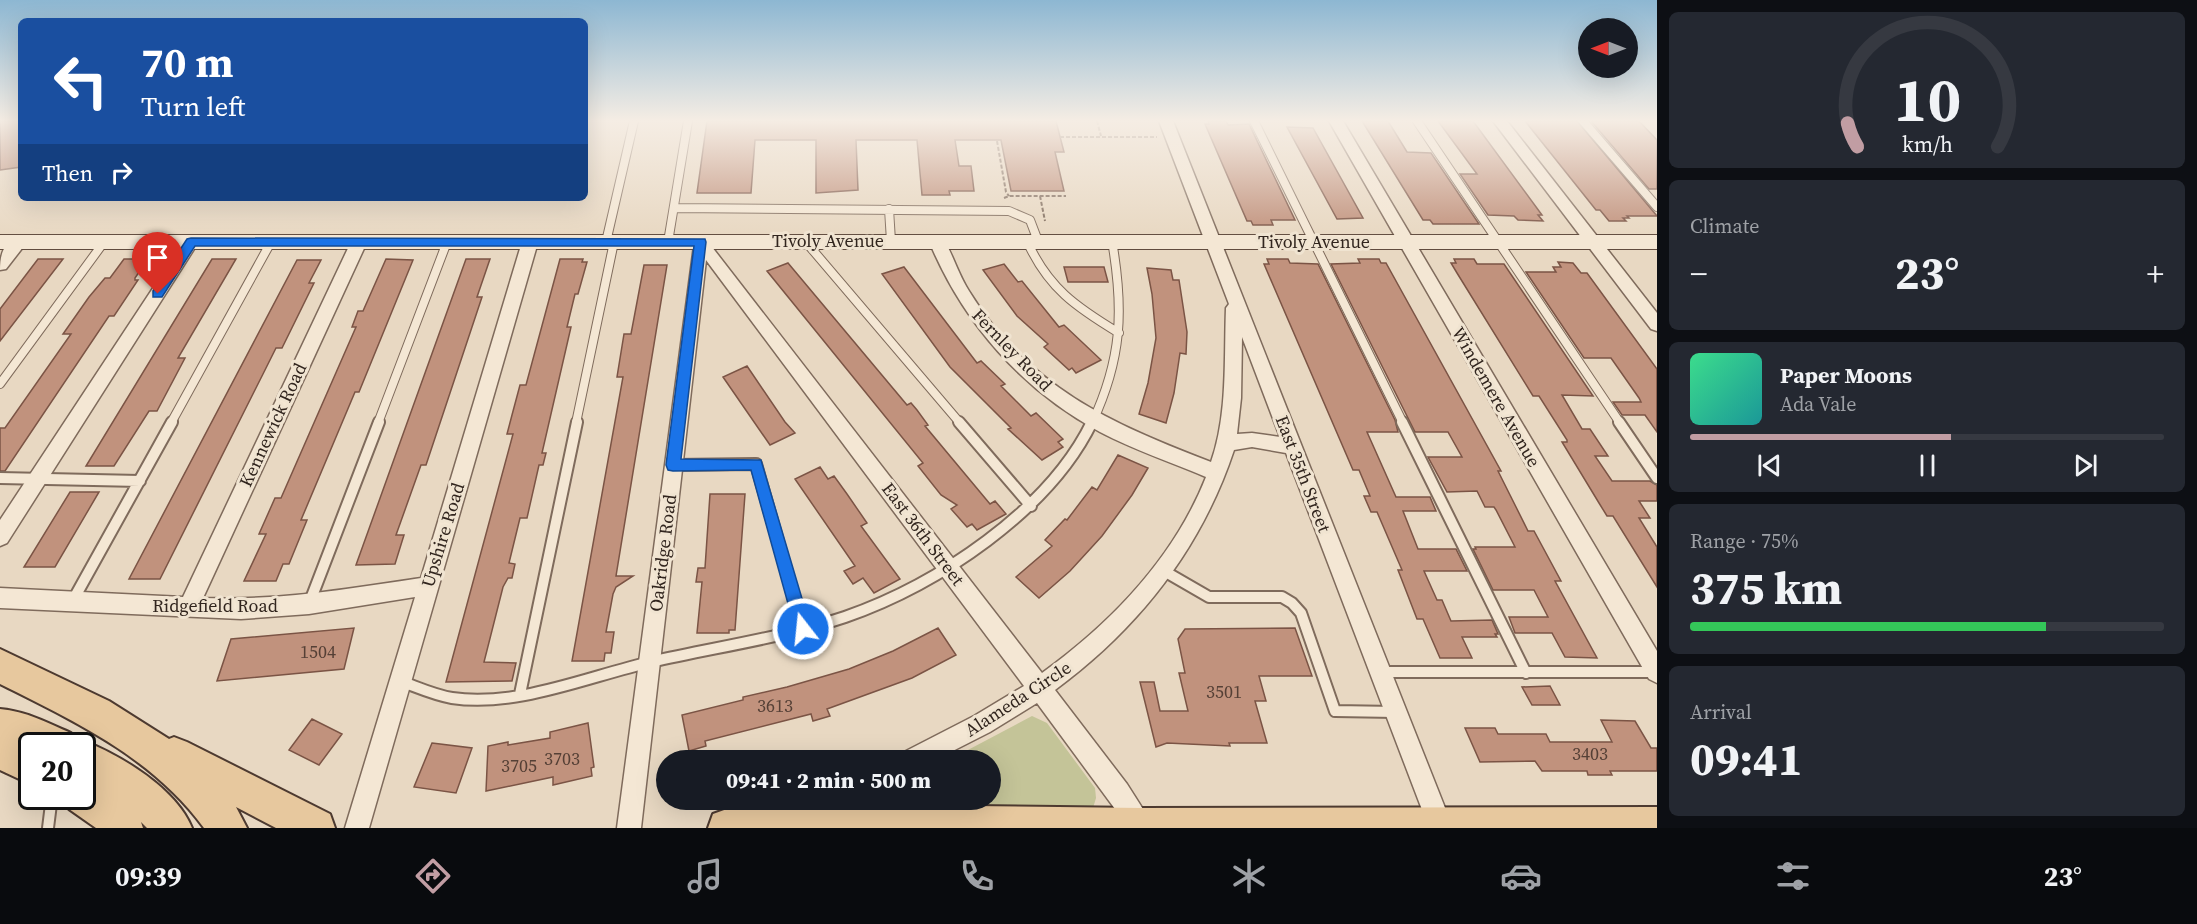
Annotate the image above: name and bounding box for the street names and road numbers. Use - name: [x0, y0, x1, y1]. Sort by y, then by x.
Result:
- street label: Tivoly Avenue: [772, 228, 884, 253]
- street label: Tivoly Avenue: [1258, 229, 1370, 254]
- street label: Fernley Road: [967, 303, 1058, 396]
- street label: Windemere Avenue: [1446, 322, 1547, 471]
- street label: Kennewick Road: [233, 359, 312, 491]
- street label: East 35th Street: [1270, 412, 1337, 536]
- street label: East 36th Street: [876, 477, 971, 591]
- street label: Upshire Road: [415, 479, 470, 590]
- street label: Oakridge Road: [643, 493, 682, 613]
- street label: Ridgefield Road: [152, 593, 278, 618]
- street label: Alameda Circle: [960, 655, 1076, 742]

